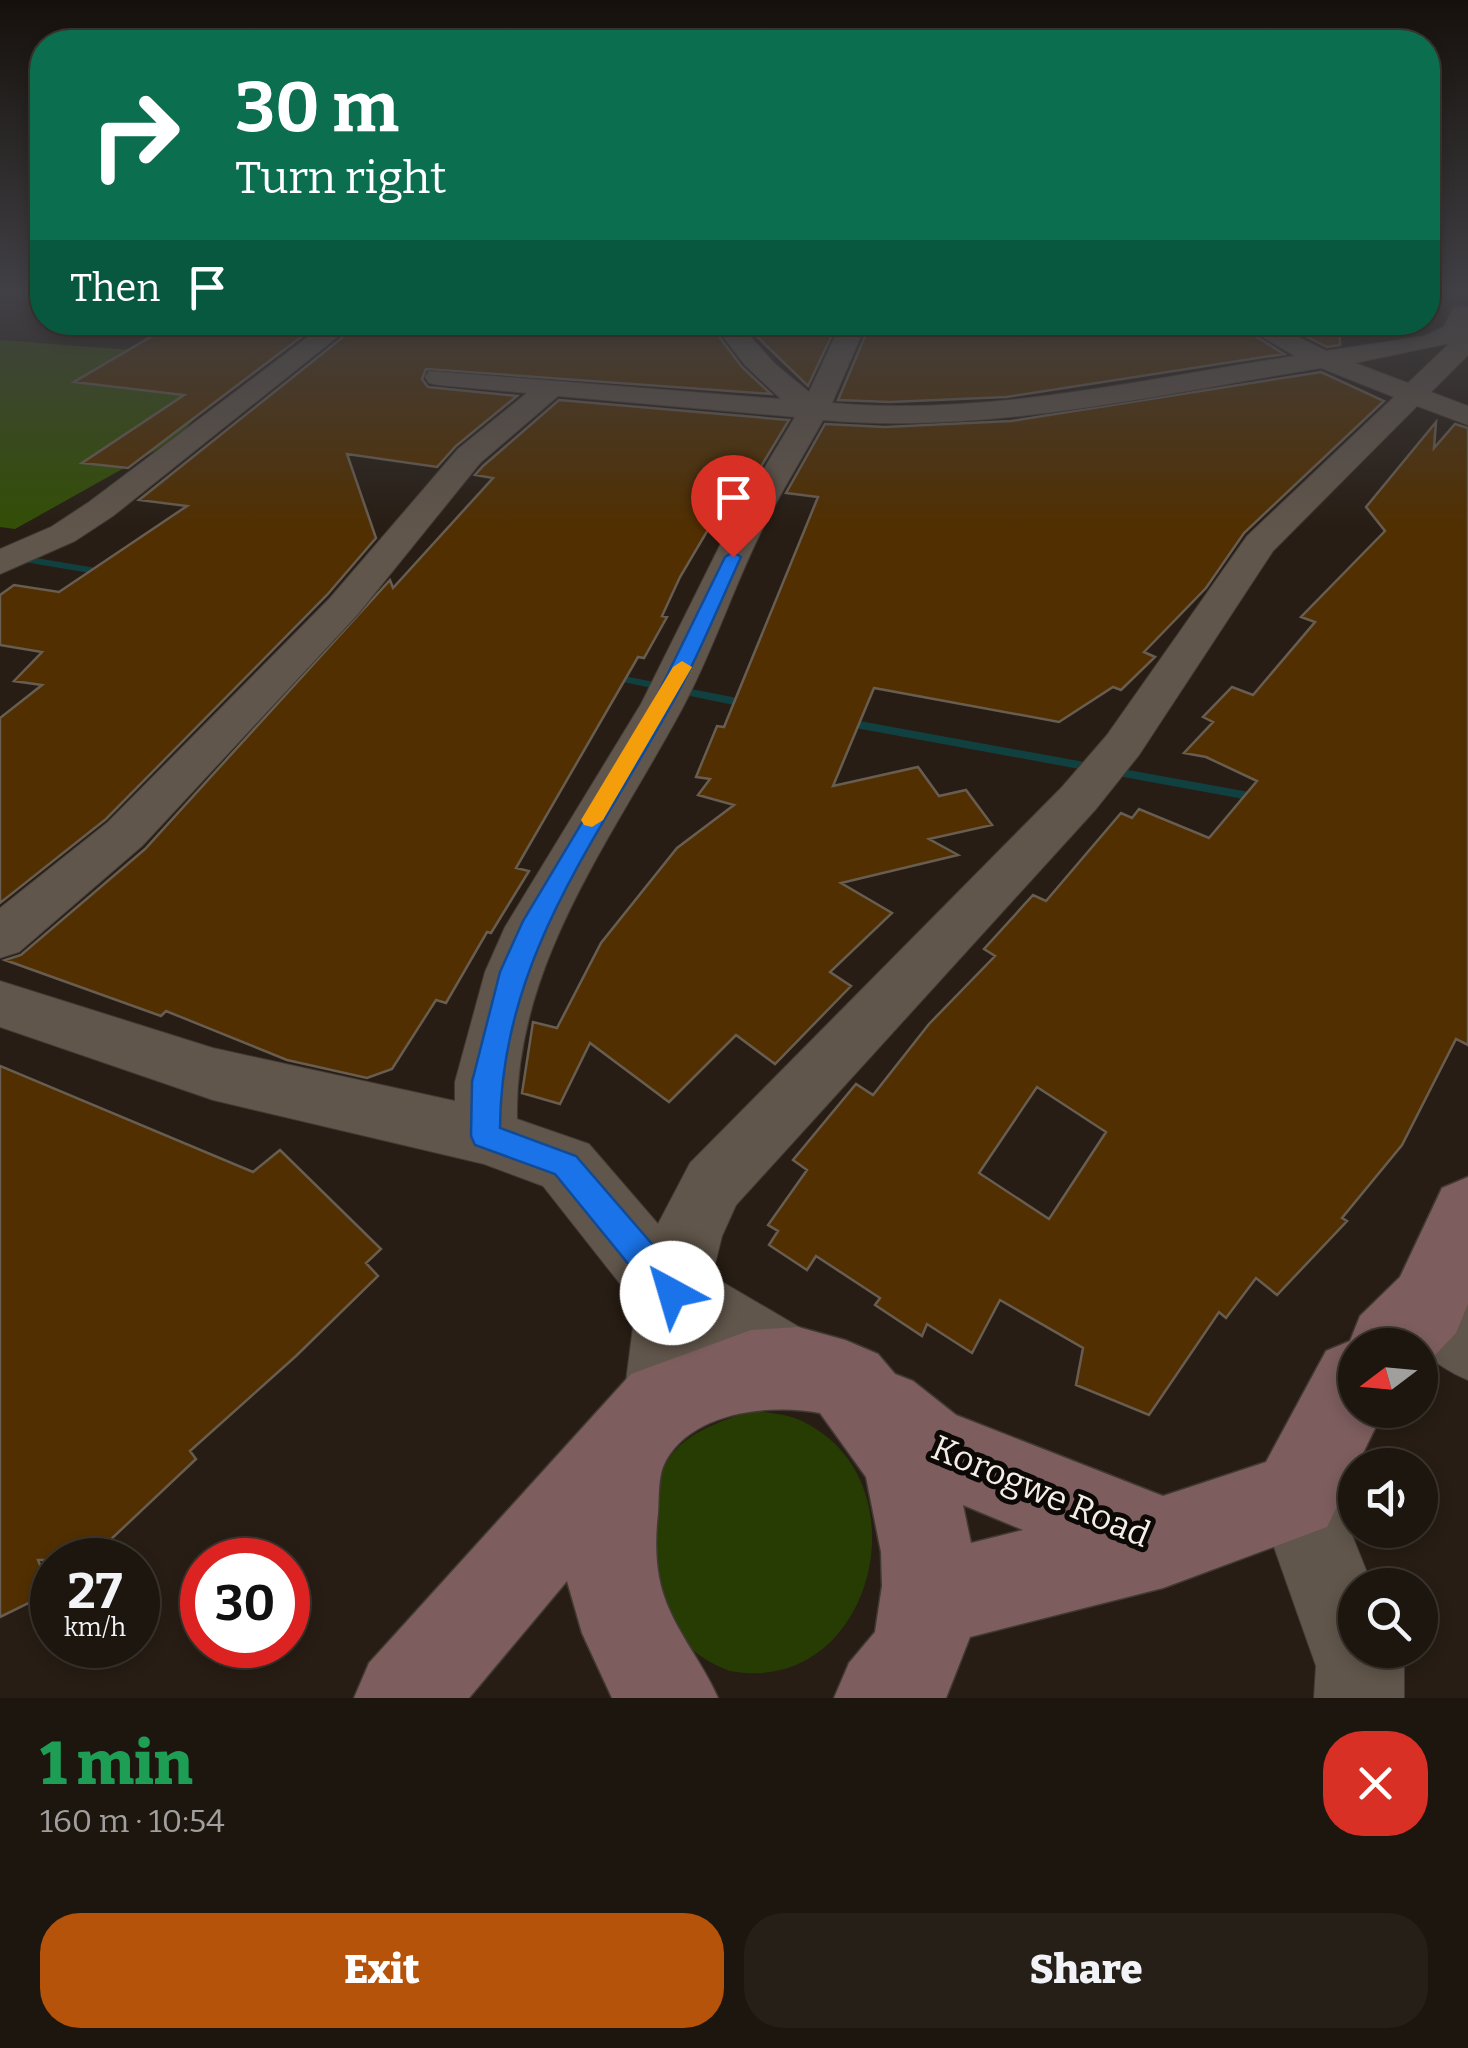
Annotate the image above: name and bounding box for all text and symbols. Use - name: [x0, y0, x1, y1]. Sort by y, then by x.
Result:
- text: 30 m: [235, 66, 399, 150]
- icon: right: [70, 70, 200, 200]
- text: Turn right: [235, 151, 447, 205]
- icon: arrive: [180, 260, 235, 315]
- text: Then: [70, 265, 160, 311]
- pin: [691, 455, 776, 558]
- icon: arrive: [706, 470, 761, 525]
- position arrow: [620, 1241, 724, 1345]
- north arrow: [1338, 1328, 1438, 1428]
- map controls: [1338, 1328, 1438, 1668]
- street label: Korogwe Road: [925, 1426, 1157, 1556]
- button: sound: [1338, 1448, 1438, 1548]
- speed limit sign: 30: [180, 1538, 310, 1668]
- text: 27: [68, 1561, 122, 1621]
- button: search: [1338, 1568, 1438, 1668]
- text: km/h: [64, 1613, 126, 1643]
- text: 1 min: [40, 1728, 193, 1800]
- button: close: [1323, 1731, 1428, 1836]
- text: 160 m · 10:54: [40, 1802, 225, 1840]
- button: Exit: [40, 1913, 724, 2028]
- button: Share: [744, 1913, 1428, 2028]

